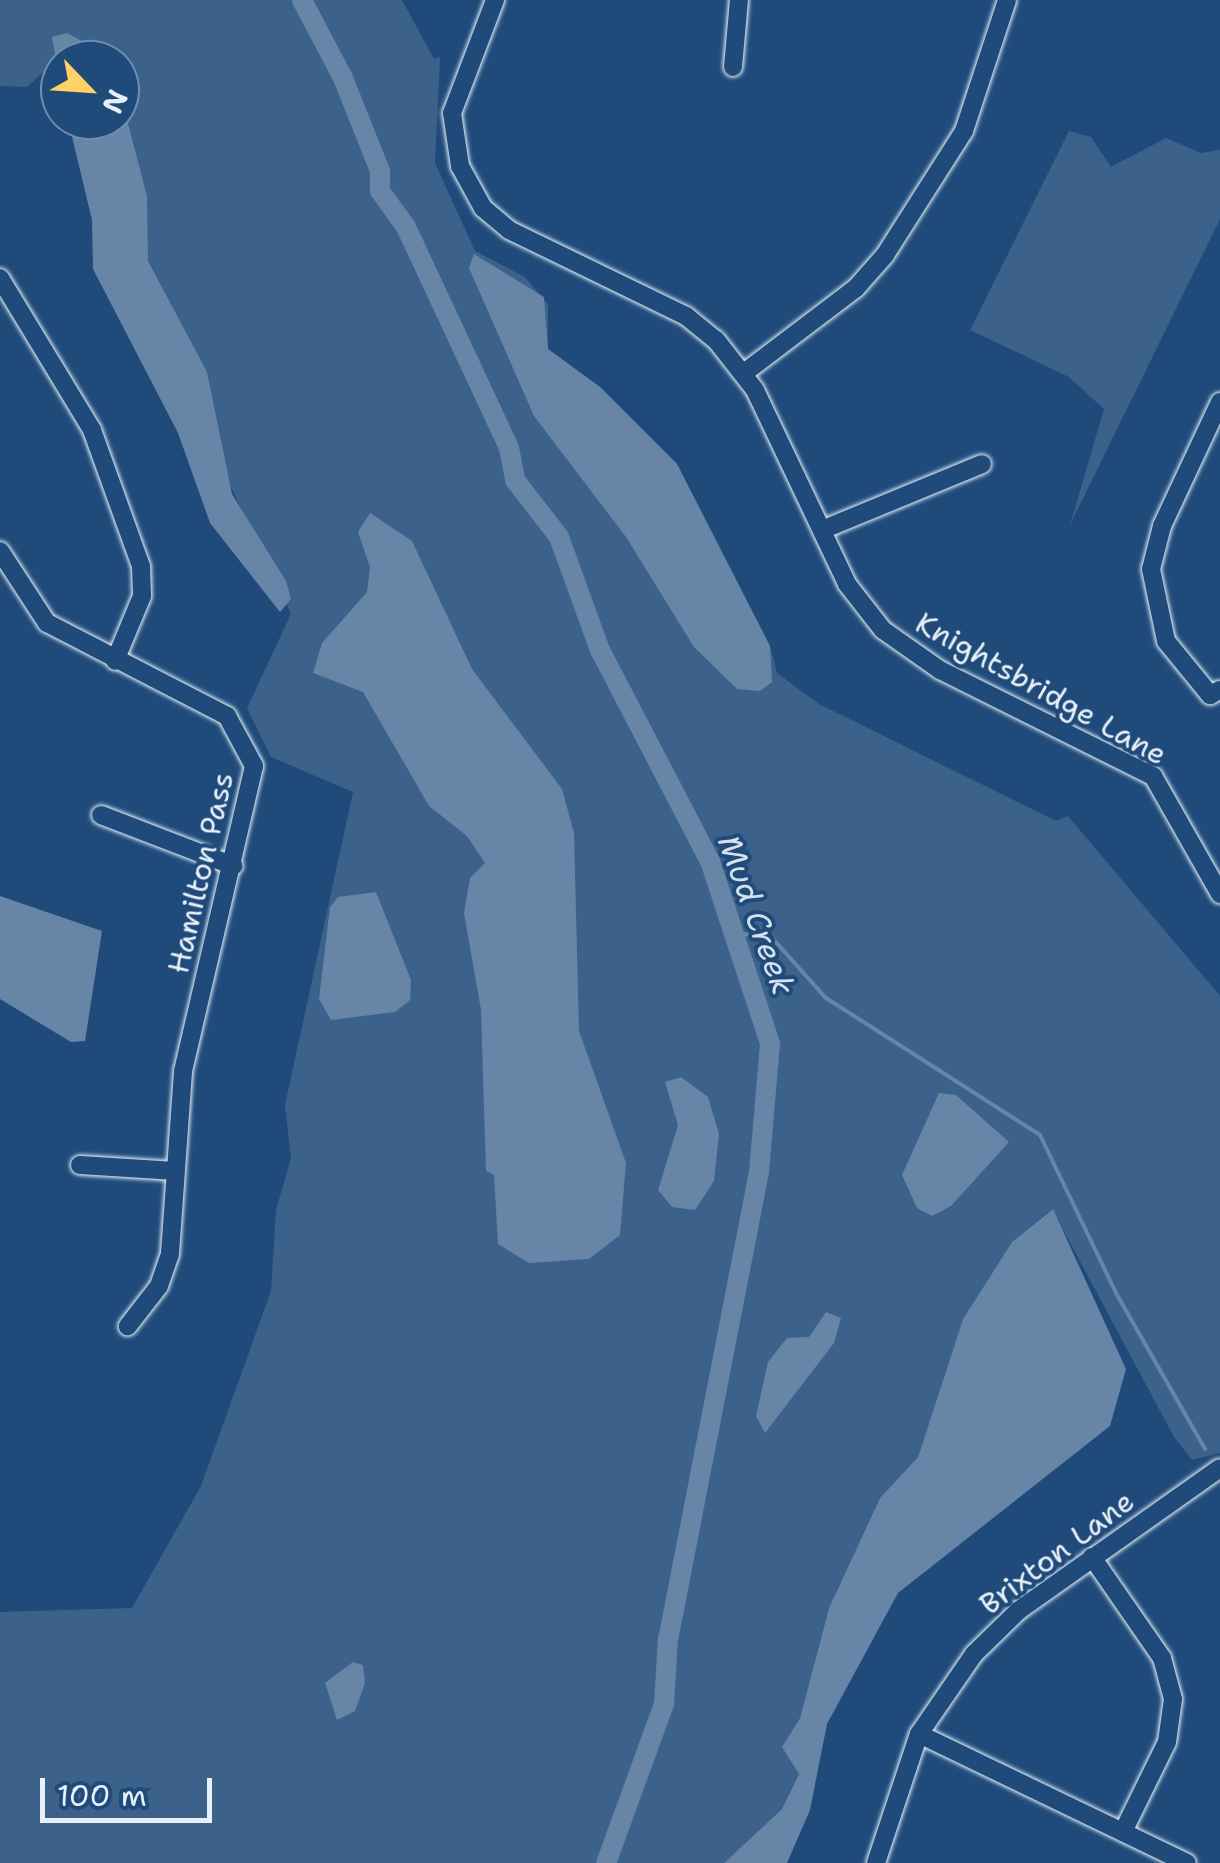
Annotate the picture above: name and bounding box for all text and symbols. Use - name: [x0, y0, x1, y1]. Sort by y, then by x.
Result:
- north arrow: [40, 40, 140, 140]
- text: N: [93, 84, 137, 120]
- street label: Knightsbridge Lane: [909, 605, 1173, 773]
- street label: Hamilton Pass: [160, 769, 242, 977]
- water label: Mud Creek: [709, 830, 803, 1000]
- street label: Brixton Lane: [973, 1483, 1141, 1623]
- scale bar: [45, 1758, 218, 1820]
- text: 100 m: [57, 1775, 147, 1816]

